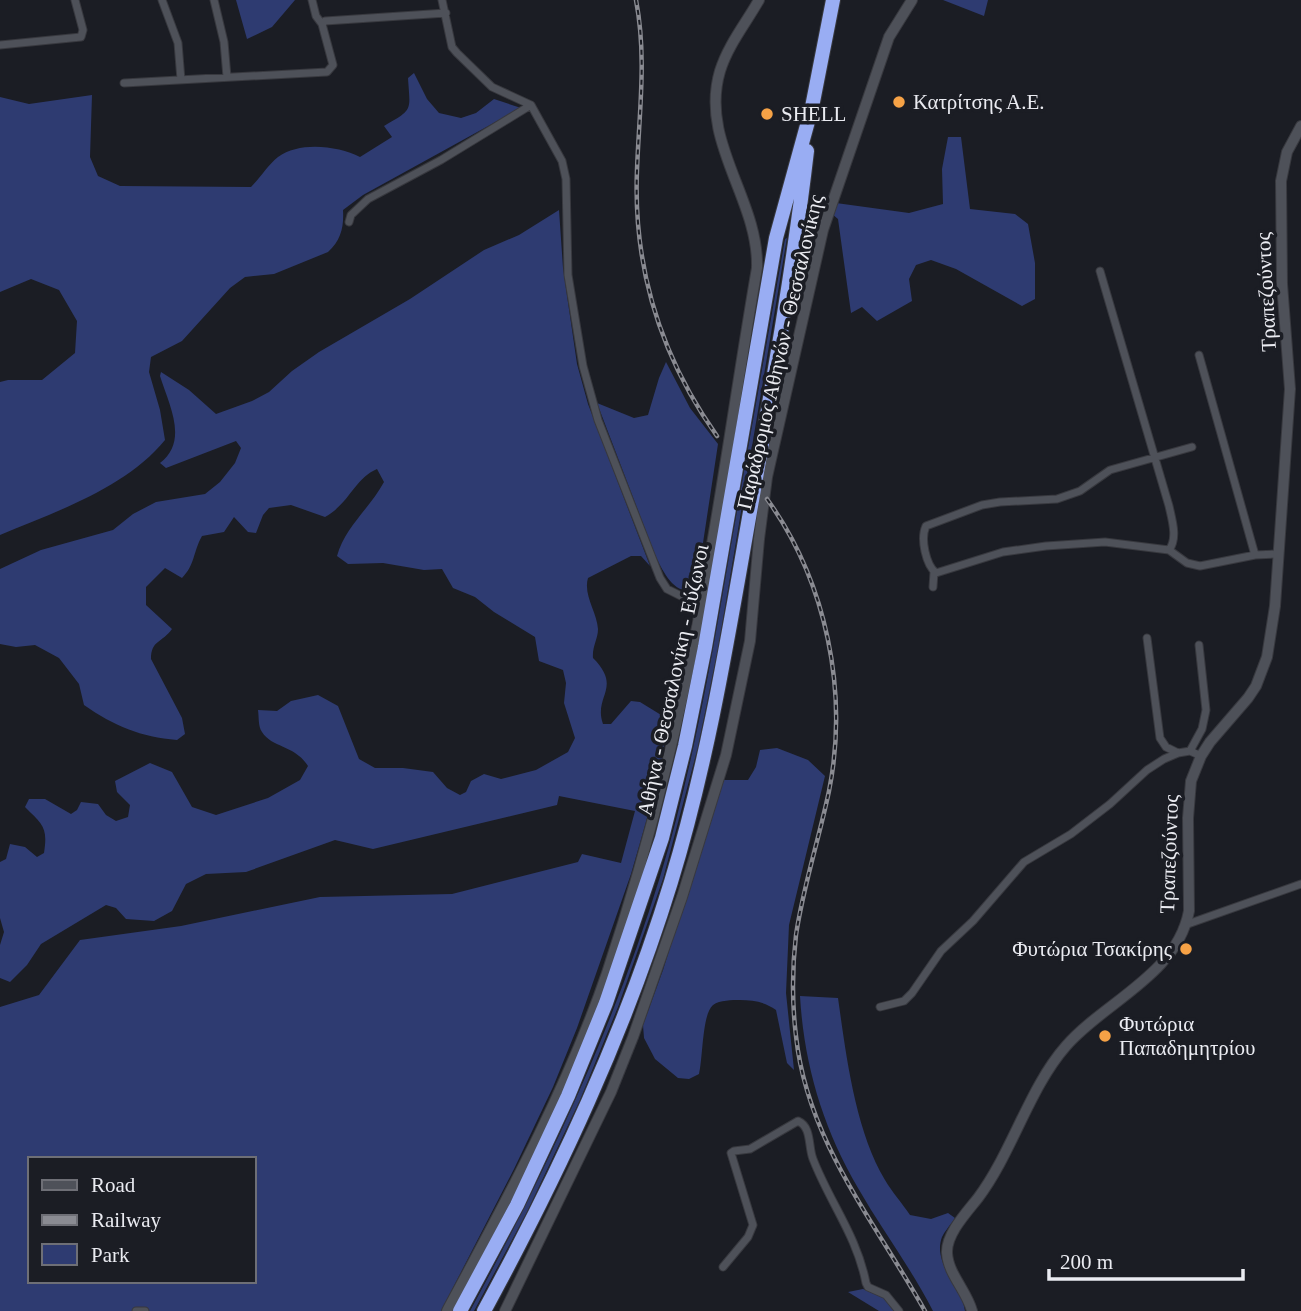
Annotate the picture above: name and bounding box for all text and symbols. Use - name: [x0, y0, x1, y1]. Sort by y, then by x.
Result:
- place label: Κατρίτσης Α.Ε.: [913, 90, 1045, 114]
- marker: Κατρίτσης Α.Ε.: [891, 94, 907, 110]
- place label: SHELL: [781, 102, 846, 126]
- marker: SHELL: [759, 106, 775, 122]
- street label: Παράδρομος Αθηνών - Θεσσαλονίκης: [732, 192, 828, 512]
- street label: Τραπεζούντος: [1251, 231, 1281, 352]
- street label: Αθήνα - Θεσσαλονίκη - Εύζωνοι: [632, 542, 714, 818]
- street label: Τραπεζούντος: [1155, 793, 1183, 914]
- place label: Φυτώρια Τσακίρης: [1012, 937, 1173, 961]
- marker: Φυτώρια Τσακίρης: [1178, 941, 1194, 957]
- place label: Φυτώρια Παπαδημητρίου: [1119, 1012, 1255, 1060]
- marker: Φυτώρια Παπαδημητρίου: [1097, 1028, 1113, 1044]
- legend: [28, 1157, 256, 1283]
- text: Road: [91, 1173, 136, 1197]
- text: Railway: [91, 1208, 161, 1232]
- scale bar: [1049, 1238, 1243, 1282]
- text: Park: [91, 1243, 130, 1267]
- text: 200 m: [1060, 1250, 1113, 1274]

